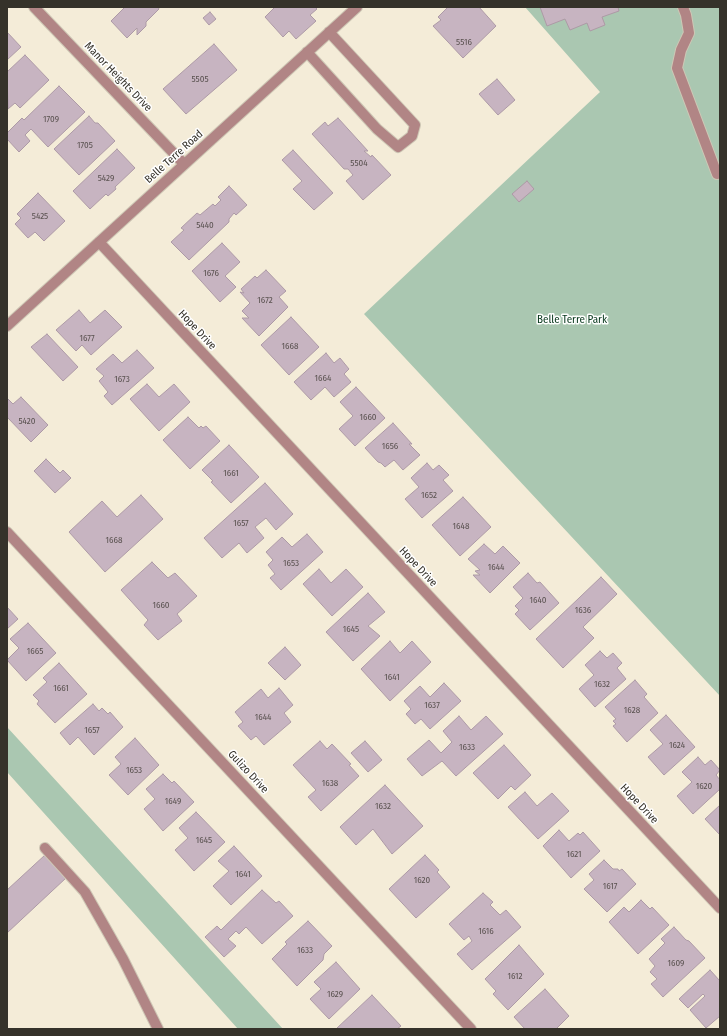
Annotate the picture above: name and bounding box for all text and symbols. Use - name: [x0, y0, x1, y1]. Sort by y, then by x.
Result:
- house number: 5516: [456, 37, 472, 47]
- street label: Manor Heights Drive: [82, 40, 154, 114]
- house number: 5505: [191, 74, 209, 84]
- house number: 1709: [43, 114, 59, 124]
- street label: Belle Terre Road: [142, 128, 206, 186]
- house number: 1705: [77, 140, 93, 150]
- house number: 5504: [350, 158, 368, 168]
- house number: 5429: [98, 173, 114, 183]
- house number: 5425: [32, 211, 48, 221]
- house number: 5440: [196, 220, 214, 230]
- house number: 1676: [203, 268, 219, 278]
- house number: 1672: [257, 295, 273, 305]
- street label: Hope Drive: [175, 307, 219, 353]
- park label: Belle Terre Park: [537, 313, 607, 327]
- house number: 1677: [79, 333, 95, 343]
- house number: 1668: [282, 341, 298, 351]
- house number: 1664: [315, 373, 331, 383]
- house number: 1673: [114, 374, 130, 384]
- house number: 1660: [359, 412, 377, 422]
- house number: 5420: [18, 416, 36, 426]
- house number: 1656: [382, 441, 398, 451]
- house number: 1661: [223, 468, 239, 478]
- house number: 1652: [421, 490, 437, 500]
- house number: 1657: [233, 518, 249, 528]
- house number: 1648: [453, 521, 469, 531]
- house number: 1668: [106, 535, 122, 545]
- street label: Hope Drive: [396, 544, 440, 590]
- house number: 1653: [283, 558, 299, 568]
- house number: 1644: [488, 562, 504, 572]
- house number: 1640: [529, 595, 547, 605]
- house number: 1660: [152, 600, 170, 610]
- house number: 1636: [575, 605, 591, 615]
- house number: 1645: [343, 624, 359, 634]
- house number: 1665: [27, 646, 43, 656]
- house number: 1641: [384, 672, 400, 682]
- house number: 1632: [594, 679, 610, 689]
- house number: 1661: [53, 683, 69, 693]
- house number: 1637: [424, 700, 440, 710]
- house number: 1628: [624, 705, 640, 715]
- house number: 1644: [255, 712, 271, 722]
- house number: 1657: [84, 725, 100, 735]
- house number: 1624: [669, 740, 685, 750]
- house number: 1633: [459, 742, 475, 752]
- street label: Gulizo Drive: [225, 748, 271, 796]
- house number: 1653: [126, 765, 142, 775]
- house number: 1638: [322, 778, 338, 788]
- street label: Hope Drive: [617, 781, 661, 827]
- house number: 1620: [696, 781, 712, 791]
- house number: 1649: [165, 796, 181, 806]
- house number: 1632: [375, 801, 391, 811]
- house number: 1645: [196, 835, 212, 845]
- house number: 1621: [566, 849, 582, 859]
- house number: 1641: [235, 869, 251, 879]
- house number: 1620: [414, 875, 430, 885]
- house number: 1617: [603, 881, 617, 891]
- house number: 1616: [478, 926, 494, 936]
- house number: 1633: [297, 945, 313, 955]
- house number: 1609: [668, 958, 684, 968]
- house number: 1612: [507, 971, 523, 981]
- house number: 1629: [327, 989, 343, 999]

